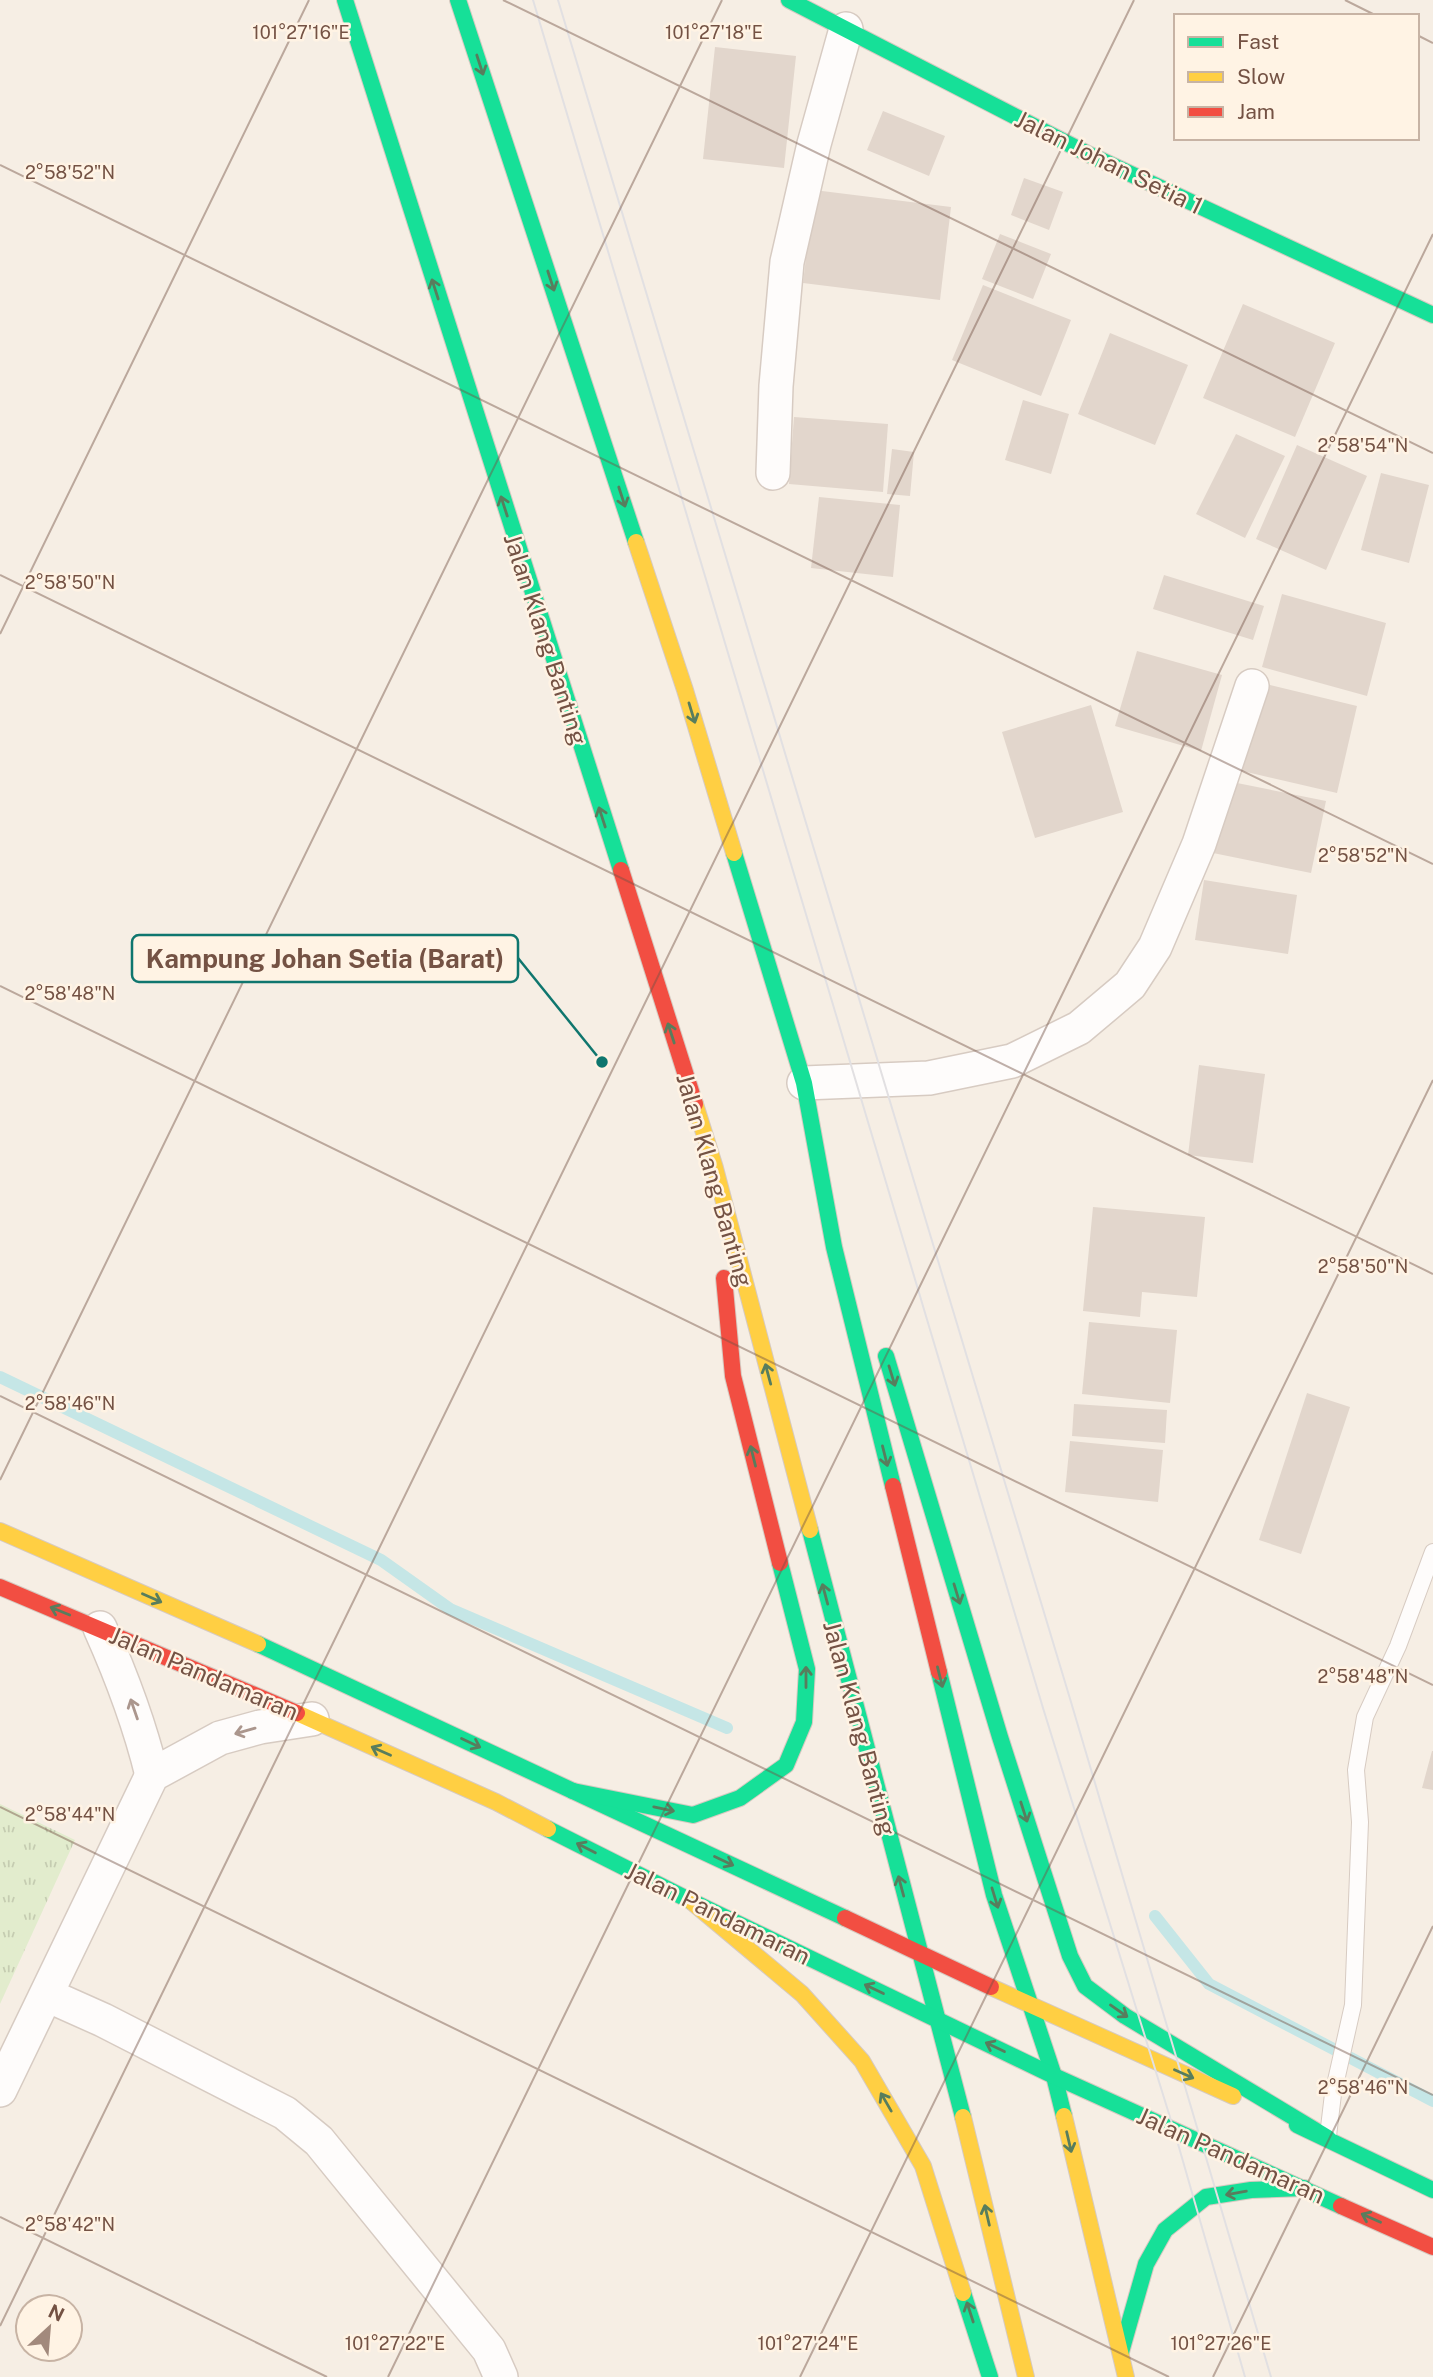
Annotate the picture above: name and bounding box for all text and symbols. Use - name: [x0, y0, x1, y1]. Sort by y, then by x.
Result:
- legend: [1174, 14, 1419, 140]
- text: 101°27'16"E: [252, 22, 350, 43]
- text: 101°27'18"E: [665, 22, 763, 43]
- text: Fast: [1237, 29, 1279, 54]
- one-way arrow: [474, 53, 487, 75]
- text: Slow: [1237, 64, 1285, 89]
- text: Jam: [1237, 99, 1275, 124]
- street label: Jalan Johan Setia 1: [1010, 104, 1208, 220]
- text: 2°58'52"N: [25, 162, 115, 183]
- one-way arrow: [546, 269, 558, 291]
- one-way arrow: [428, 279, 441, 301]
- text: 2°58'54"N: [1318, 435, 1408, 456]
- one-way arrow: [616, 486, 629, 508]
- one-way arrow: [497, 496, 509, 518]
- street label: Jalan Klang Banting: [499, 530, 593, 748]
- text: 2°58'50"N: [25, 572, 115, 593]
- one-way arrow: [687, 702, 700, 724]
- one-way arrow: [594, 806, 607, 828]
- text: 2°58'52"N: [1318, 845, 1408, 866]
- callout: Kampung Johan Setia (Barat): [132, 935, 518, 982]
- text: Kampung Johan Setia (Barat): [146, 943, 504, 974]
- text: 2°58'48"N: [25, 983, 115, 1004]
- one-way arrow: [664, 1023, 677, 1045]
- street label: Jalan Klang Banting: [671, 1070, 759, 1290]
- text: 2°58'50"N: [1318, 1256, 1408, 1277]
- one-way arrow: [761, 1363, 774, 1386]
- one-way arrow: [886, 1365, 899, 1387]
- text: 2°58'46"N: [25, 1393, 115, 1414]
- one-way arrow: [879, 1444, 893, 1467]
- one-way arrow: [746, 1445, 759, 1468]
- one-way arrow: [818, 1583, 831, 1606]
- one-way arrow: [952, 1583, 965, 1605]
- one-way arrow: [141, 1592, 163, 1605]
- one-way arrow: [50, 1604, 71, 1617]
- street label: Jalan Klang Banting: [818, 1618, 902, 1838]
- street label: Jalan Pandamaran: [105, 1621, 303, 1725]
- one-way arrow: [934, 1665, 947, 1688]
- one-way arrow: [799, 1666, 812, 1689]
- text: 2°58'48"N: [1318, 1666, 1408, 1687]
- one-way arrow: [127, 1699, 139, 1721]
- one-way arrow: [234, 1726, 256, 1739]
- one-way arrow: [460, 1737, 481, 1750]
- one-way arrow: [371, 1744, 392, 1757]
- one-way arrow: [1018, 1800, 1031, 1822]
- one-way arrow: [652, 1803, 675, 1817]
- text: 2°58'44"N: [25, 1804, 115, 1825]
- one-way arrow: [576, 1841, 597, 1855]
- one-way arrow: [713, 1855, 734, 1868]
- street label: Jalan Pandamaran: [621, 1856, 815, 1970]
- one-way arrow: [894, 1875, 907, 1897]
- one-way arrow: [990, 1886, 1002, 1908]
- one-way arrow: [864, 1982, 885, 1996]
- one-way arrow: [1109, 2004, 1128, 2018]
- one-way arrow: [985, 2040, 1006, 2054]
- one-way arrow: [1173, 2068, 1194, 2081]
- text: 2°58'46"N: [1318, 2077, 1408, 2098]
- one-way arrow: [879, 2092, 893, 2112]
- street label: Jalan Pandamaran: [1133, 2101, 1329, 2209]
- one-way arrow: [1063, 2131, 1076, 2153]
- one-way arrow: [1225, 2187, 1248, 2200]
- one-way arrow: [980, 2204, 993, 2227]
- one-way arrow: [1361, 2211, 1382, 2224]
- text: 2°58'42"N: [25, 2214, 115, 2235]
- north arrow: [14, 2293, 84, 2363]
- text: N: [45, 2300, 68, 2326]
- one-way arrow: [962, 2301, 975, 2323]
- text: 101°27'22"E: [345, 2333, 445, 2354]
- text: 101°27'24"E: [758, 2333, 858, 2354]
- text: 101°27'26"E: [1171, 2333, 1271, 2354]

